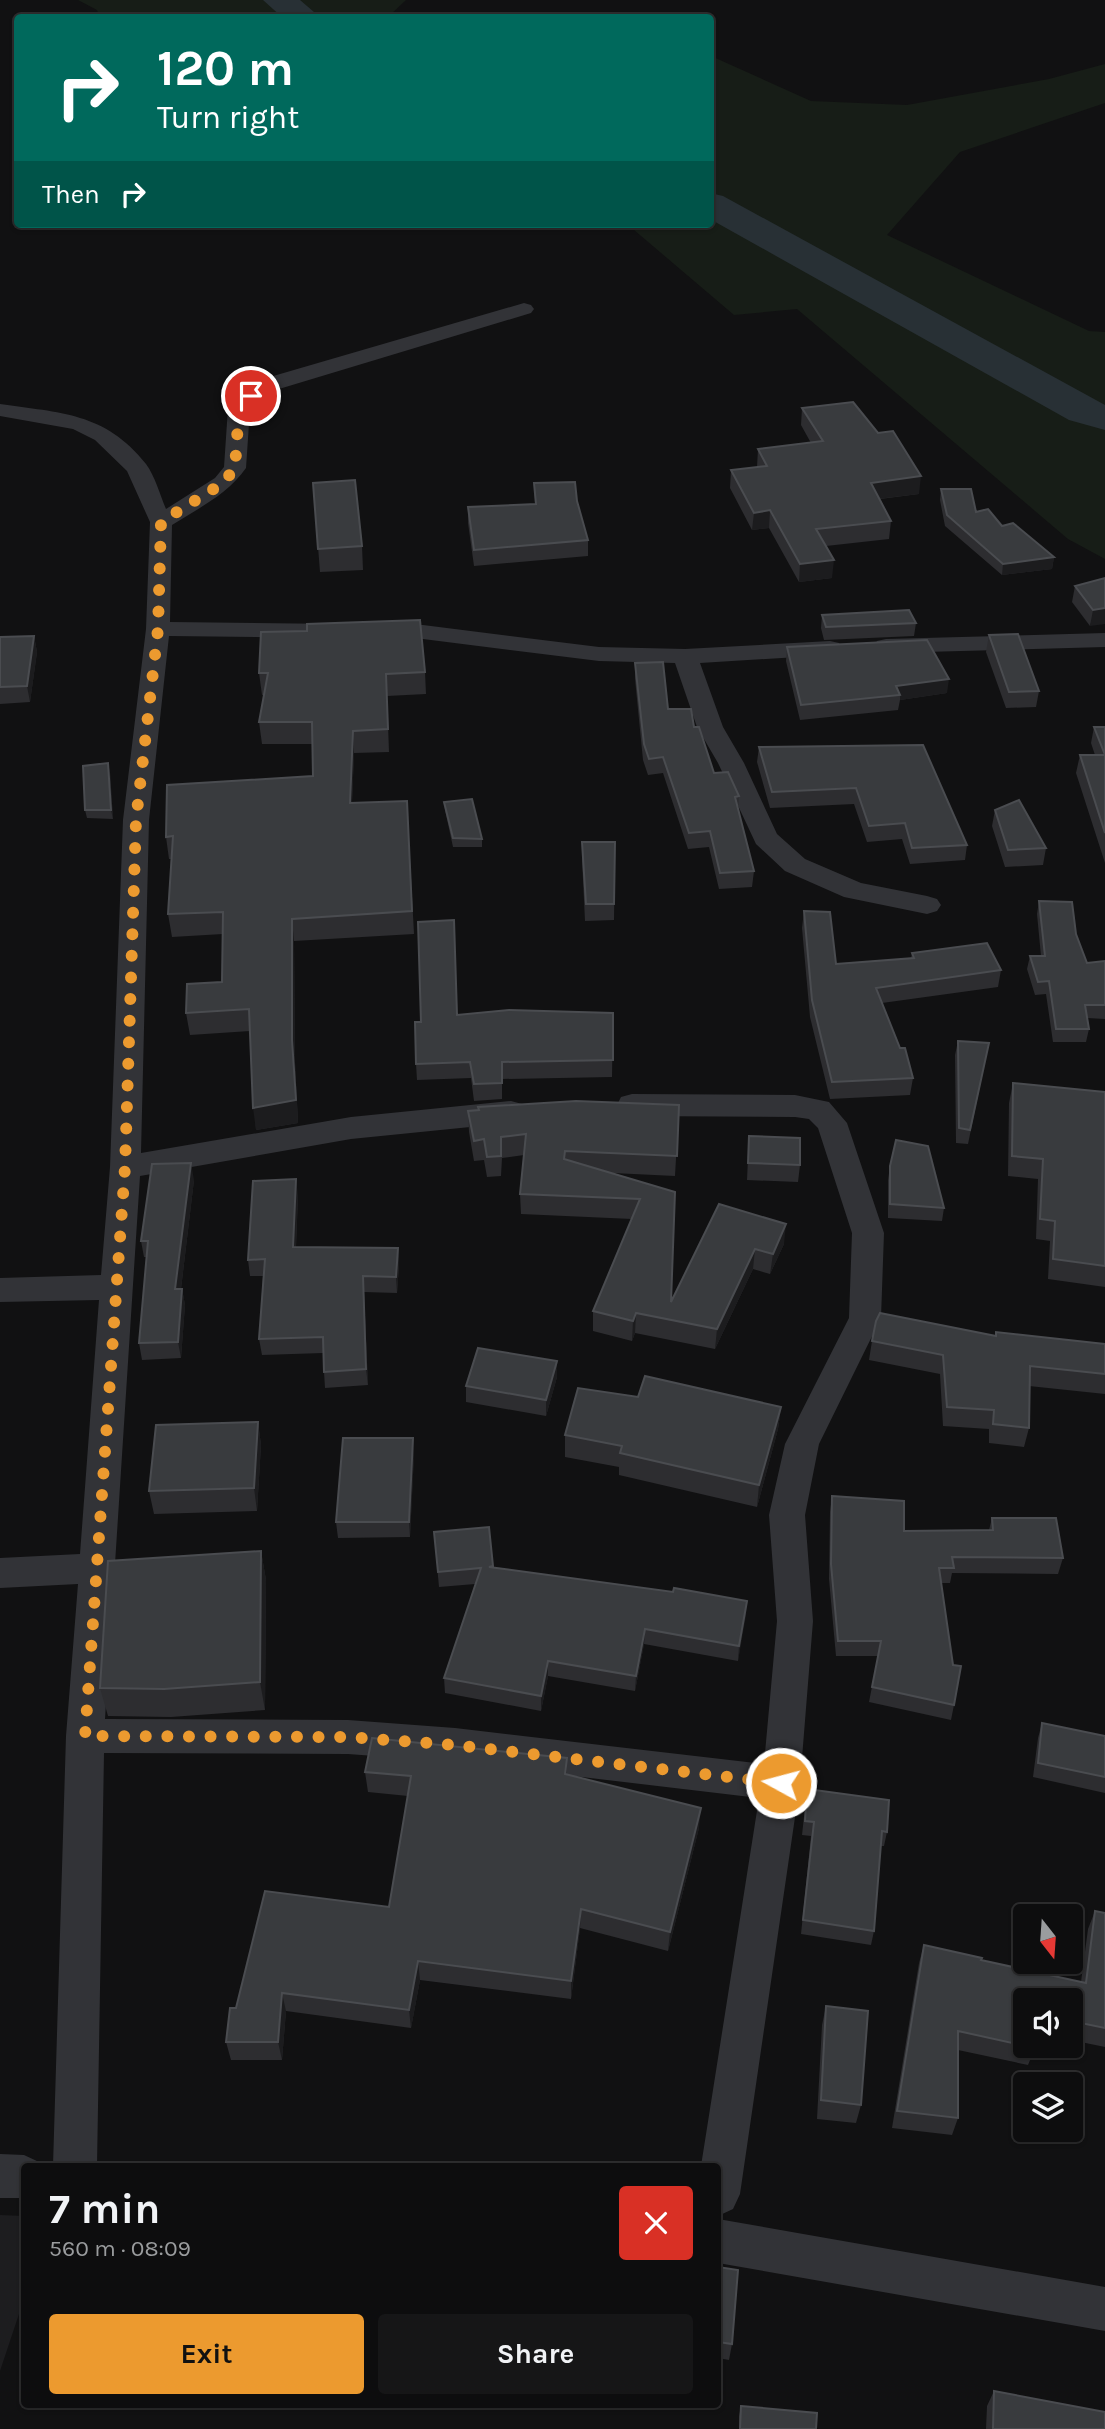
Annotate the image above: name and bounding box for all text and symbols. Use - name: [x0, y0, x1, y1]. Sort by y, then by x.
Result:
- text: 120 m: [157, 40, 294, 97]
- icon: right: [42, 42, 133, 133]
- text: Turn right: [157, 99, 299, 136]
- icon: right: [114, 175, 152, 213]
- text: Then: [42, 179, 100, 210]
- pin: [221, 366, 281, 426]
- icon: arrive: [232, 377, 270, 415]
- position arrow: [744, 1746, 818, 1820]
- north arrow: [1013, 1904, 1083, 1974]
- map controls: [1013, 1904, 1083, 2142]
- button: sound: [1013, 1988, 1083, 2058]
- button: layers: [1013, 2072, 1083, 2142]
- text: 7 min: [49, 2184, 160, 2234]
- button: close: [619, 2186, 693, 2260]
- text: 560 m · 08:09: [49, 2235, 191, 2262]
- button: Exit: [49, 2314, 364, 2394]
- button: Share: [378, 2314, 693, 2394]

